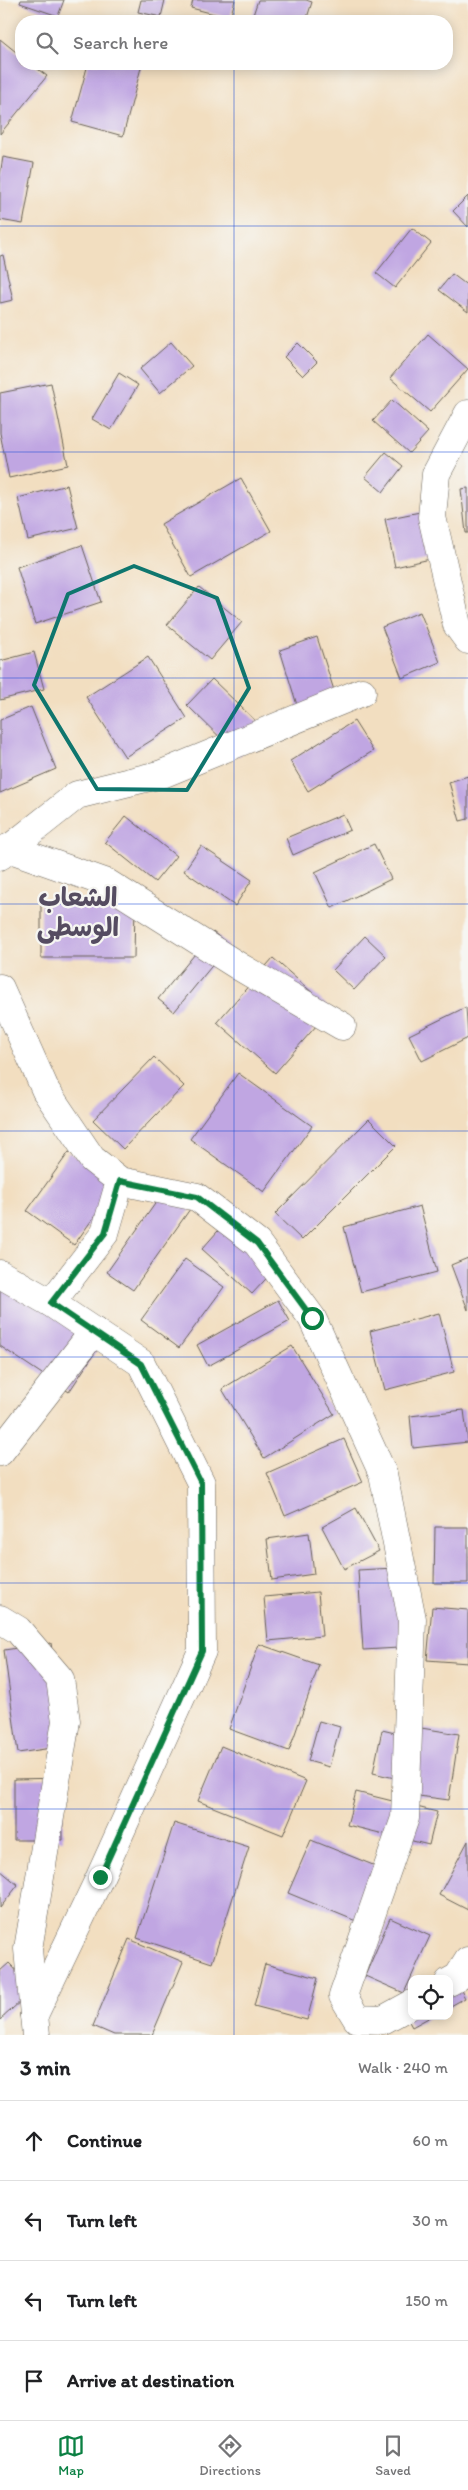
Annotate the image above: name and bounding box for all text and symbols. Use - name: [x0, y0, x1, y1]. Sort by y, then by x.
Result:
- search box: [15, 15, 453, 70]
- icon: search: [33, 29, 61, 57]
- text: Search here: [73, 31, 168, 54]
- district label: الشعاب الوسطى: [37, 881, 119, 944]
- route start: [301, 1307, 324, 1330]
- route end: [89, 1866, 112, 1889]
- map controls: [408, 1975, 453, 2020]
- button: locate: [408, 1975, 453, 2020]
- text: 3 min: [20, 2055, 70, 2080]
- text: Walk · 240 m: [358, 2058, 448, 2077]
- icon: ahead: [20, 2127, 48, 2155]
- text: Continue: [67, 2129, 142, 2152]
- text: 60 m: [413, 2131, 448, 2150]
- icon: left: [20, 2207, 48, 2235]
- text: Turn left: [67, 2209, 137, 2232]
- text: 30 m: [412, 2211, 448, 2230]
- icon: left: [20, 2287, 48, 2315]
- text: Turn left: [67, 2289, 137, 2312]
- text: 150 m: [405, 2291, 448, 2310]
- icon: arrive: [20, 2367, 48, 2395]
- text: Arrive at destination: [67, 2369, 234, 2392]
- tab: Map: [57, 2432, 85, 2479]
- tab: Directions: [199, 2432, 261, 2479]
- tab: Saved: [375, 2432, 411, 2479]

